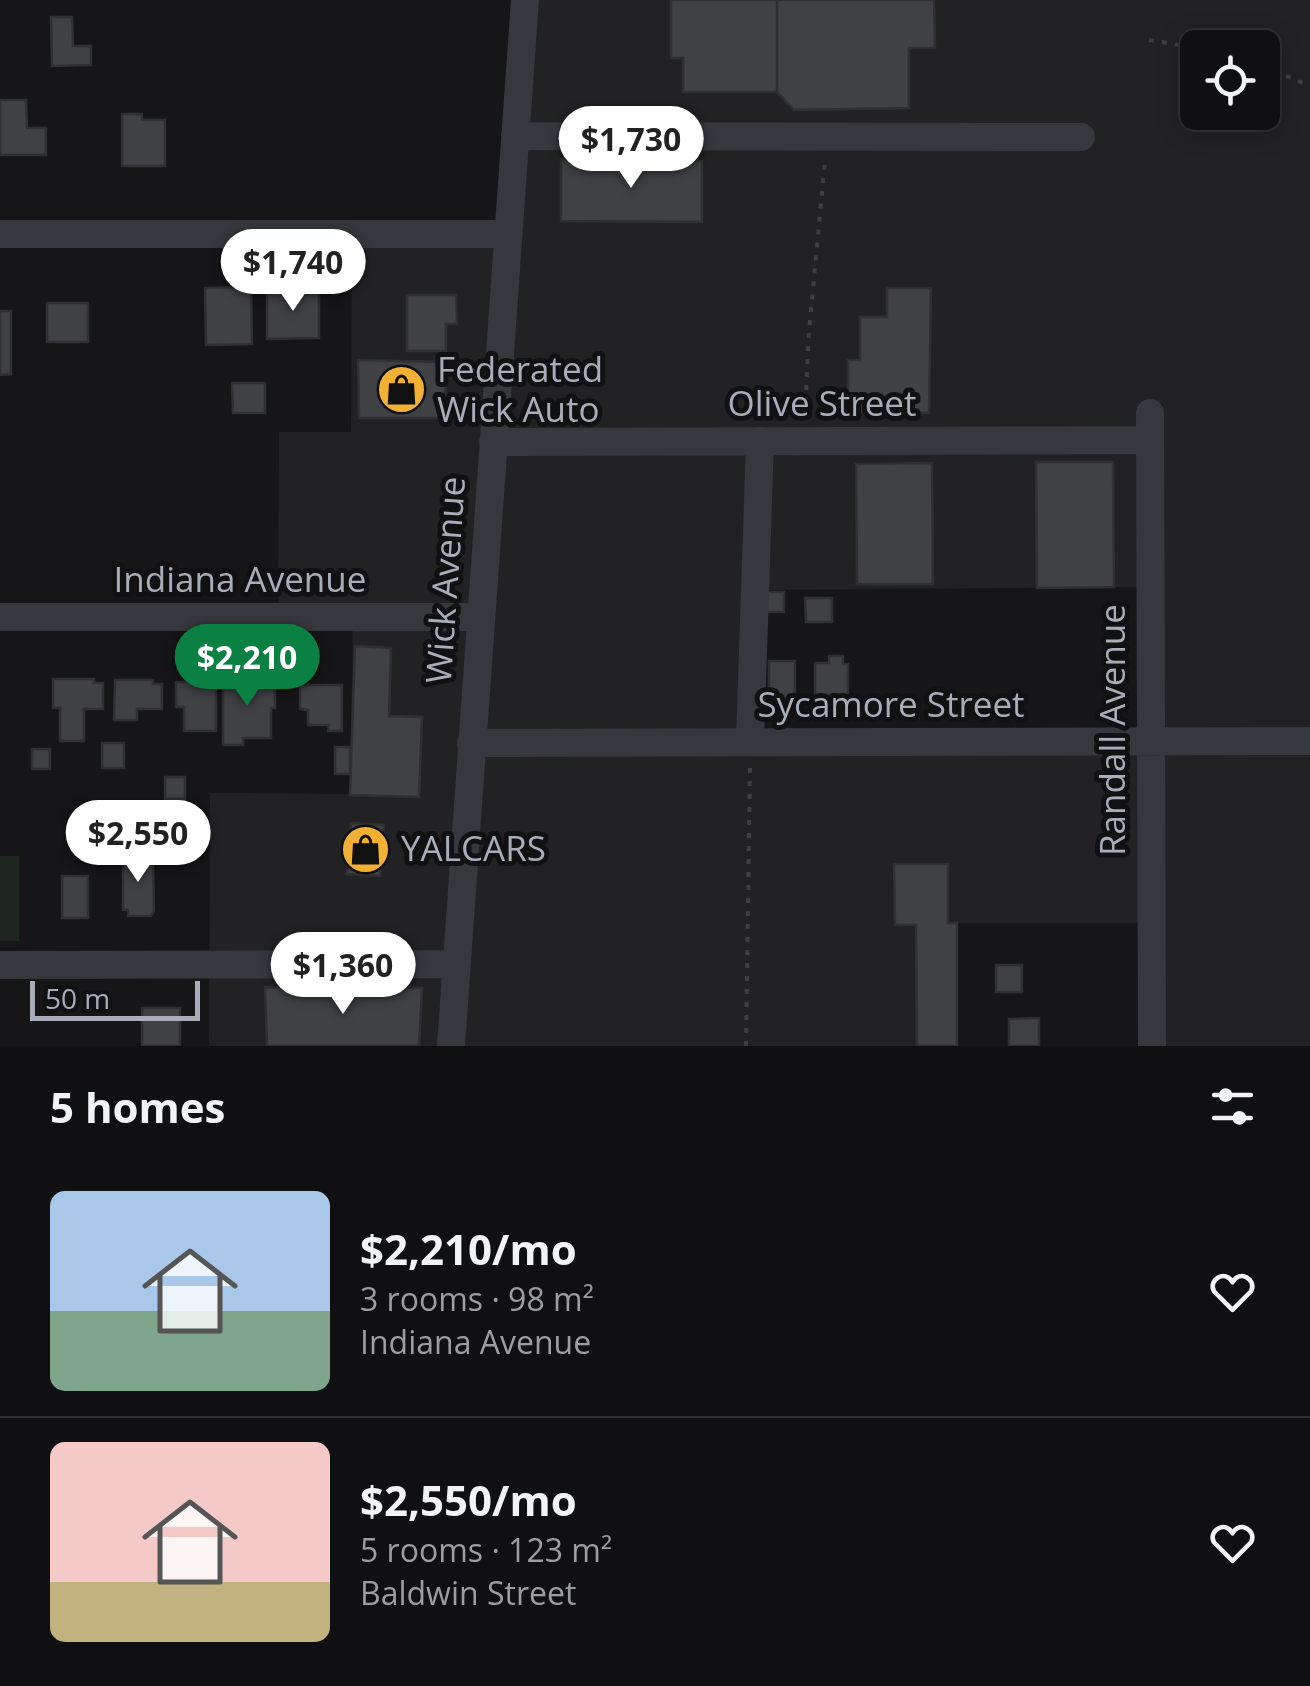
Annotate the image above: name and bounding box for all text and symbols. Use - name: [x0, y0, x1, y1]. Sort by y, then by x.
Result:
- map controls: [1180, 30, 1280, 130]
- button: locate: [1180, 30, 1280, 130]
- pin: $1,730: [550, 106, 712, 191]
- text: $1,730: [581, 117, 681, 160]
- pin: $1,740: [212, 229, 374, 314]
- text: $1,740: [243, 240, 343, 283]
- place label: Federated Wick Auto: [437, 345, 603, 432]
- shop icon: Federated Wick Auto: [376, 364, 428, 416]
- street label: Olive Street: [728, 379, 916, 426]
- street label: Wick Avenue: [414, 475, 475, 685]
- street label: Indiana Avenue: [114, 555, 366, 602]
- street label: Randall Avenue: [1088, 604, 1135, 856]
- pin: $2,210: [166, 624, 328, 709]
- text: $2,210: [197, 635, 297, 678]
- street label: Sycamore Street: [757, 680, 1025, 727]
- pin: $2,550: [57, 800, 219, 885]
- text: $2,550: [88, 811, 188, 854]
- shop icon: YALCARS: [340, 823, 392, 875]
- place label: YALCARS: [401, 824, 546, 871]
- pin: $1,360: [262, 932, 424, 1017]
- text: $1,360: [293, 943, 393, 986]
- scale bar: [30, 976, 200, 1020]
- text: 50 m: [45, 979, 110, 1017]
- text: 5 homes: [50, 1078, 225, 1135]
- icon: filters: [1205, 1079, 1260, 1134]
- text: $2,210/mo: [360, 1220, 577, 1277]
- icon: home: [130, 1231, 250, 1351]
- icon: heart: [1205, 1264, 1260, 1319]
- text: 3 rooms · 98 m²: [360, 1277, 594, 1320]
- text: Indiana Avenue: [360, 1320, 591, 1363]
- text: $2,550/mo: [360, 1471, 577, 1528]
- icon: home: [130, 1482, 250, 1602]
- icon: heart: [1205, 1515, 1260, 1570]
- text: 5 rooms · 123 m²: [360, 1528, 612, 1571]
- text: Baldwin Street: [360, 1571, 576, 1614]

